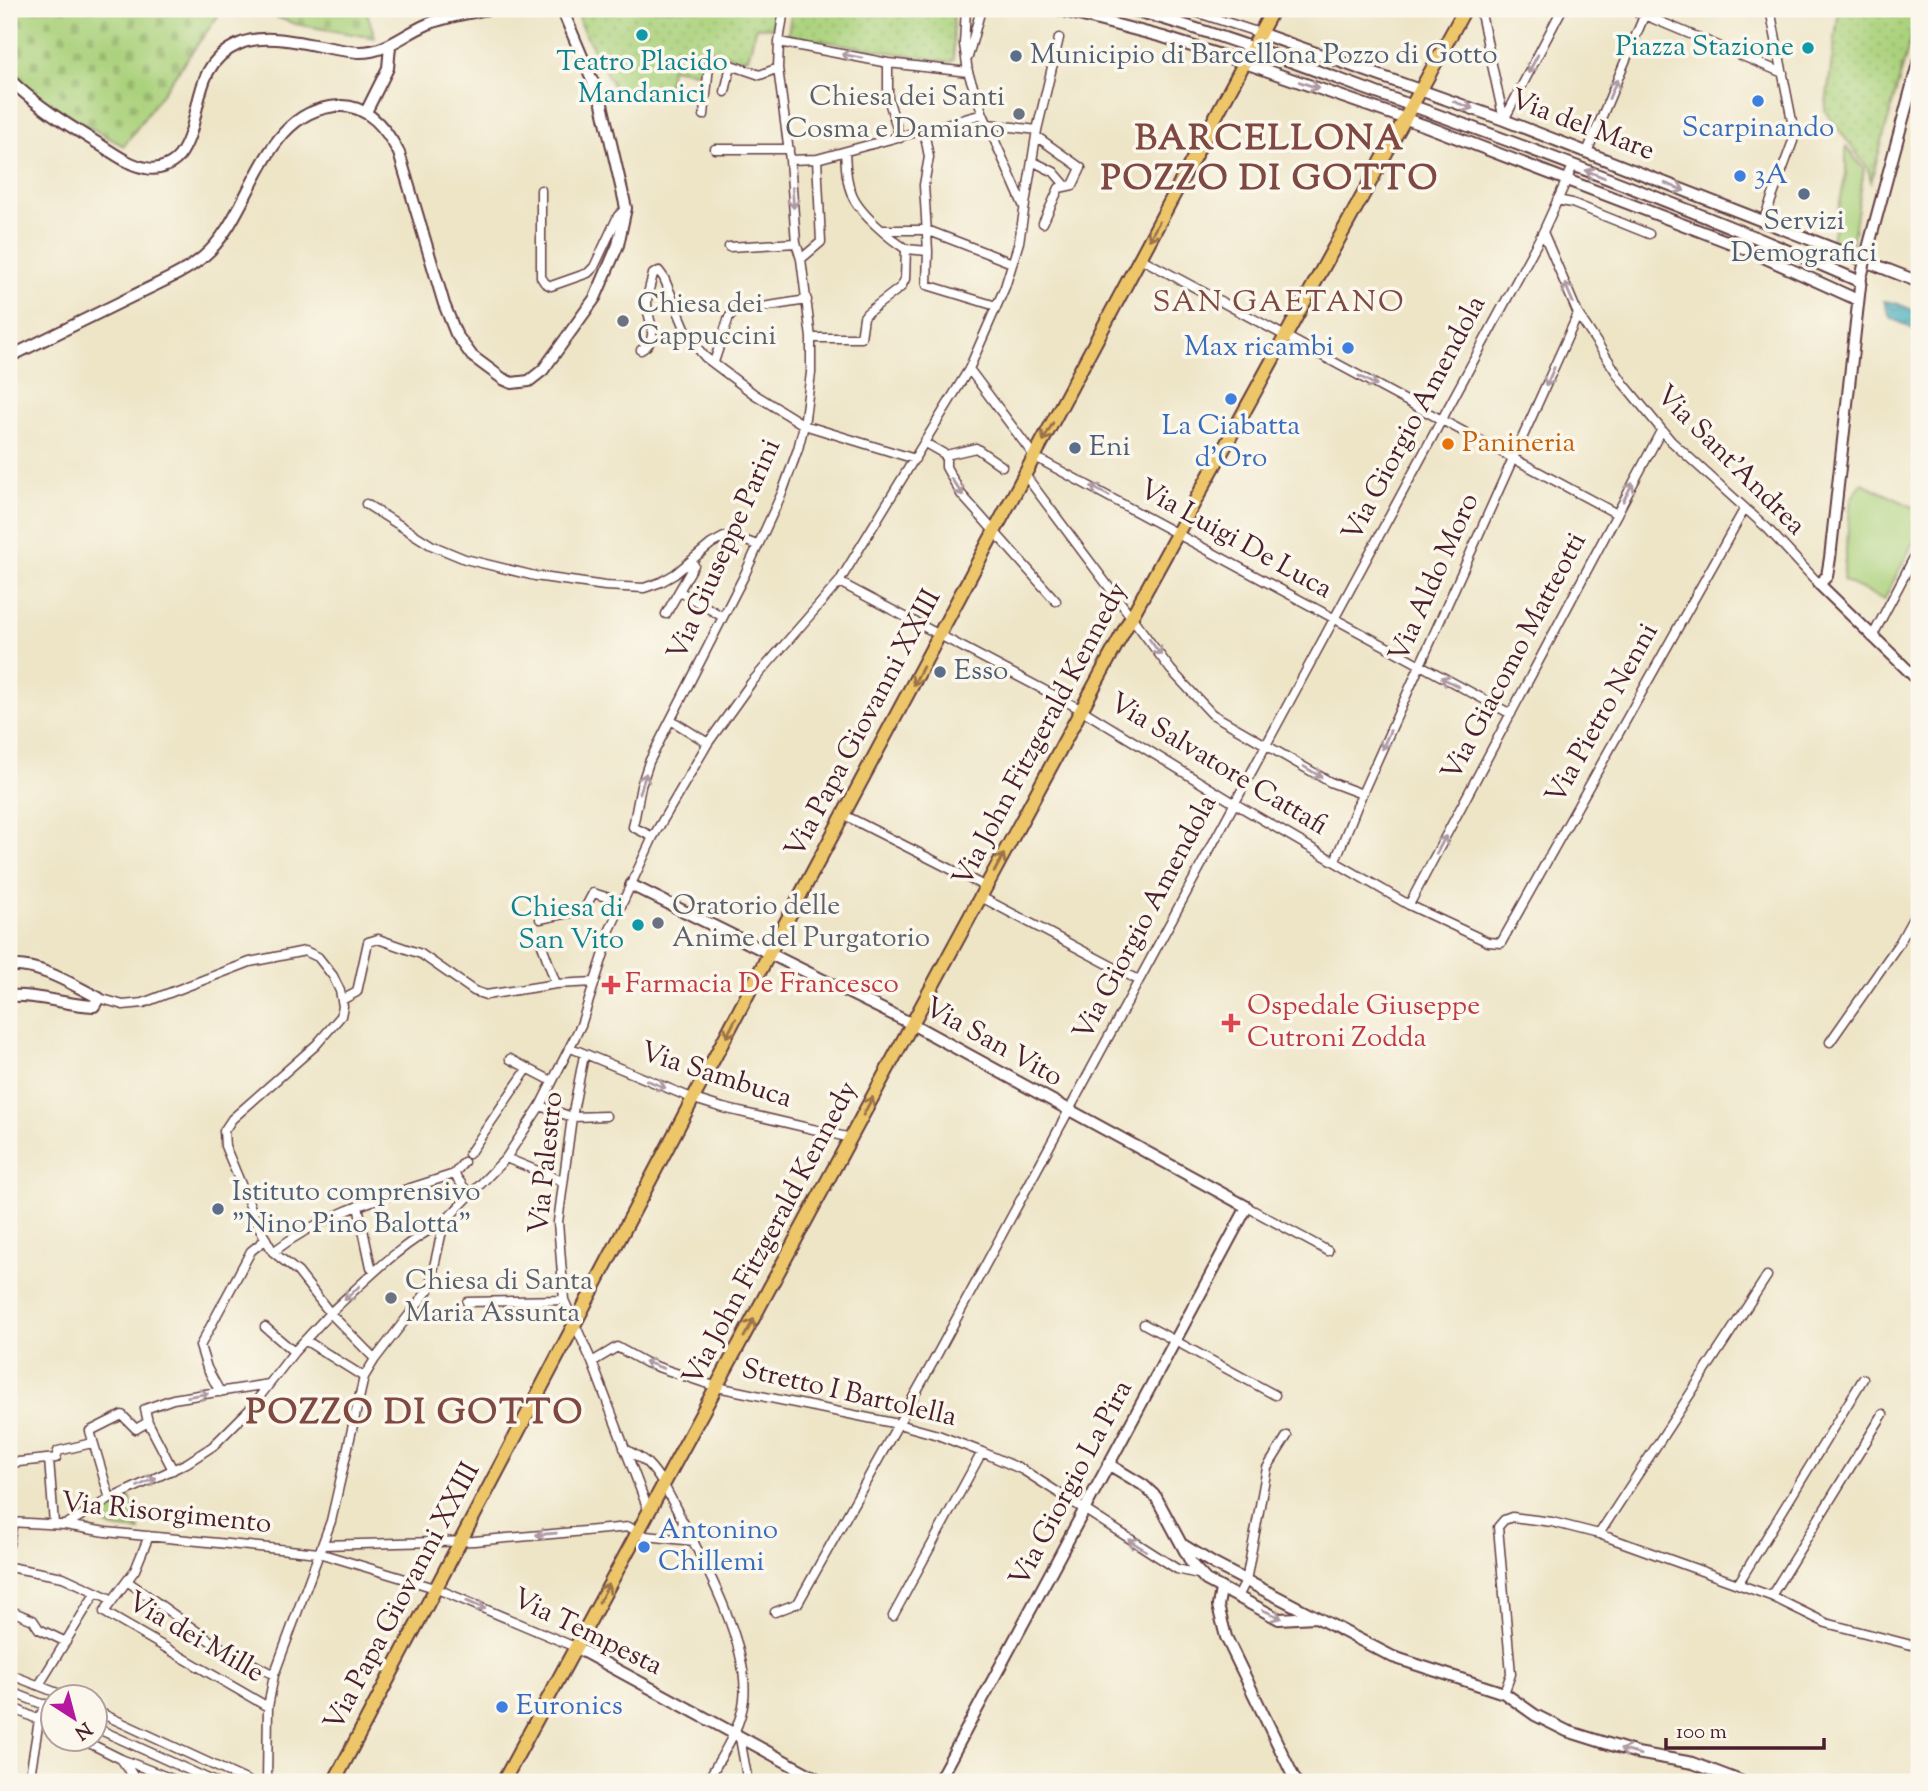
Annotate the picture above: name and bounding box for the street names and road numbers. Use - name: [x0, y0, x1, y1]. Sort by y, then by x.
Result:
- street label: Via del Mare: [1504, 80, 1660, 172]
- street label: Via Giorgio Amendola: [1333, 289, 1497, 549]
- street label: Via Sant'Andrea: [1646, 377, 1814, 545]
- street label: Via Giuseppe Parini: [658, 433, 792, 667]
- street label: Via Luigi De Luca: [1131, 470, 1339, 610]
- street label: Via Aldo Moro: [1380, 487, 1490, 669]
- street label: Via Giacomo Matteotti: [1433, 526, 1597, 788]
- street label: Via John Fitzgerald Kennedy: [944, 576, 1138, 894]
- street label: Via Papa Giovanni XXIII: [776, 582, 952, 866]
- street label: Via Pietro Nenni: [1537, 616, 1669, 812]
- street label: Via Salvatore Cattafi: [1101, 684, 1335, 846]
- street label: Via Giorgio Amendola: [1064, 788, 1228, 1048]
- street label: Via San Vito: [916, 988, 1070, 1098]
- street label: Via Sambuca: [635, 1033, 797, 1119]
- street label: Via John Fitzgerald Kennedy: [674, 1075, 868, 1393]
- street label: Via Palestro: [520, 1090, 574, 1236]
- street label: Stretto I Bartolella: [737, 1350, 961, 1438]
- street label: Via Giorgio La Pira: [1000, 1373, 1144, 1595]
- street label: Via Papa Giovanni XXIII: [315, 1455, 491, 1739]
- street label: Via Risorgimento: [59, 1483, 273, 1545]
- street label: Via Tempesta: [505, 1579, 669, 1687]
- street label: Via dei Mille: [119, 1583, 271, 1693]

